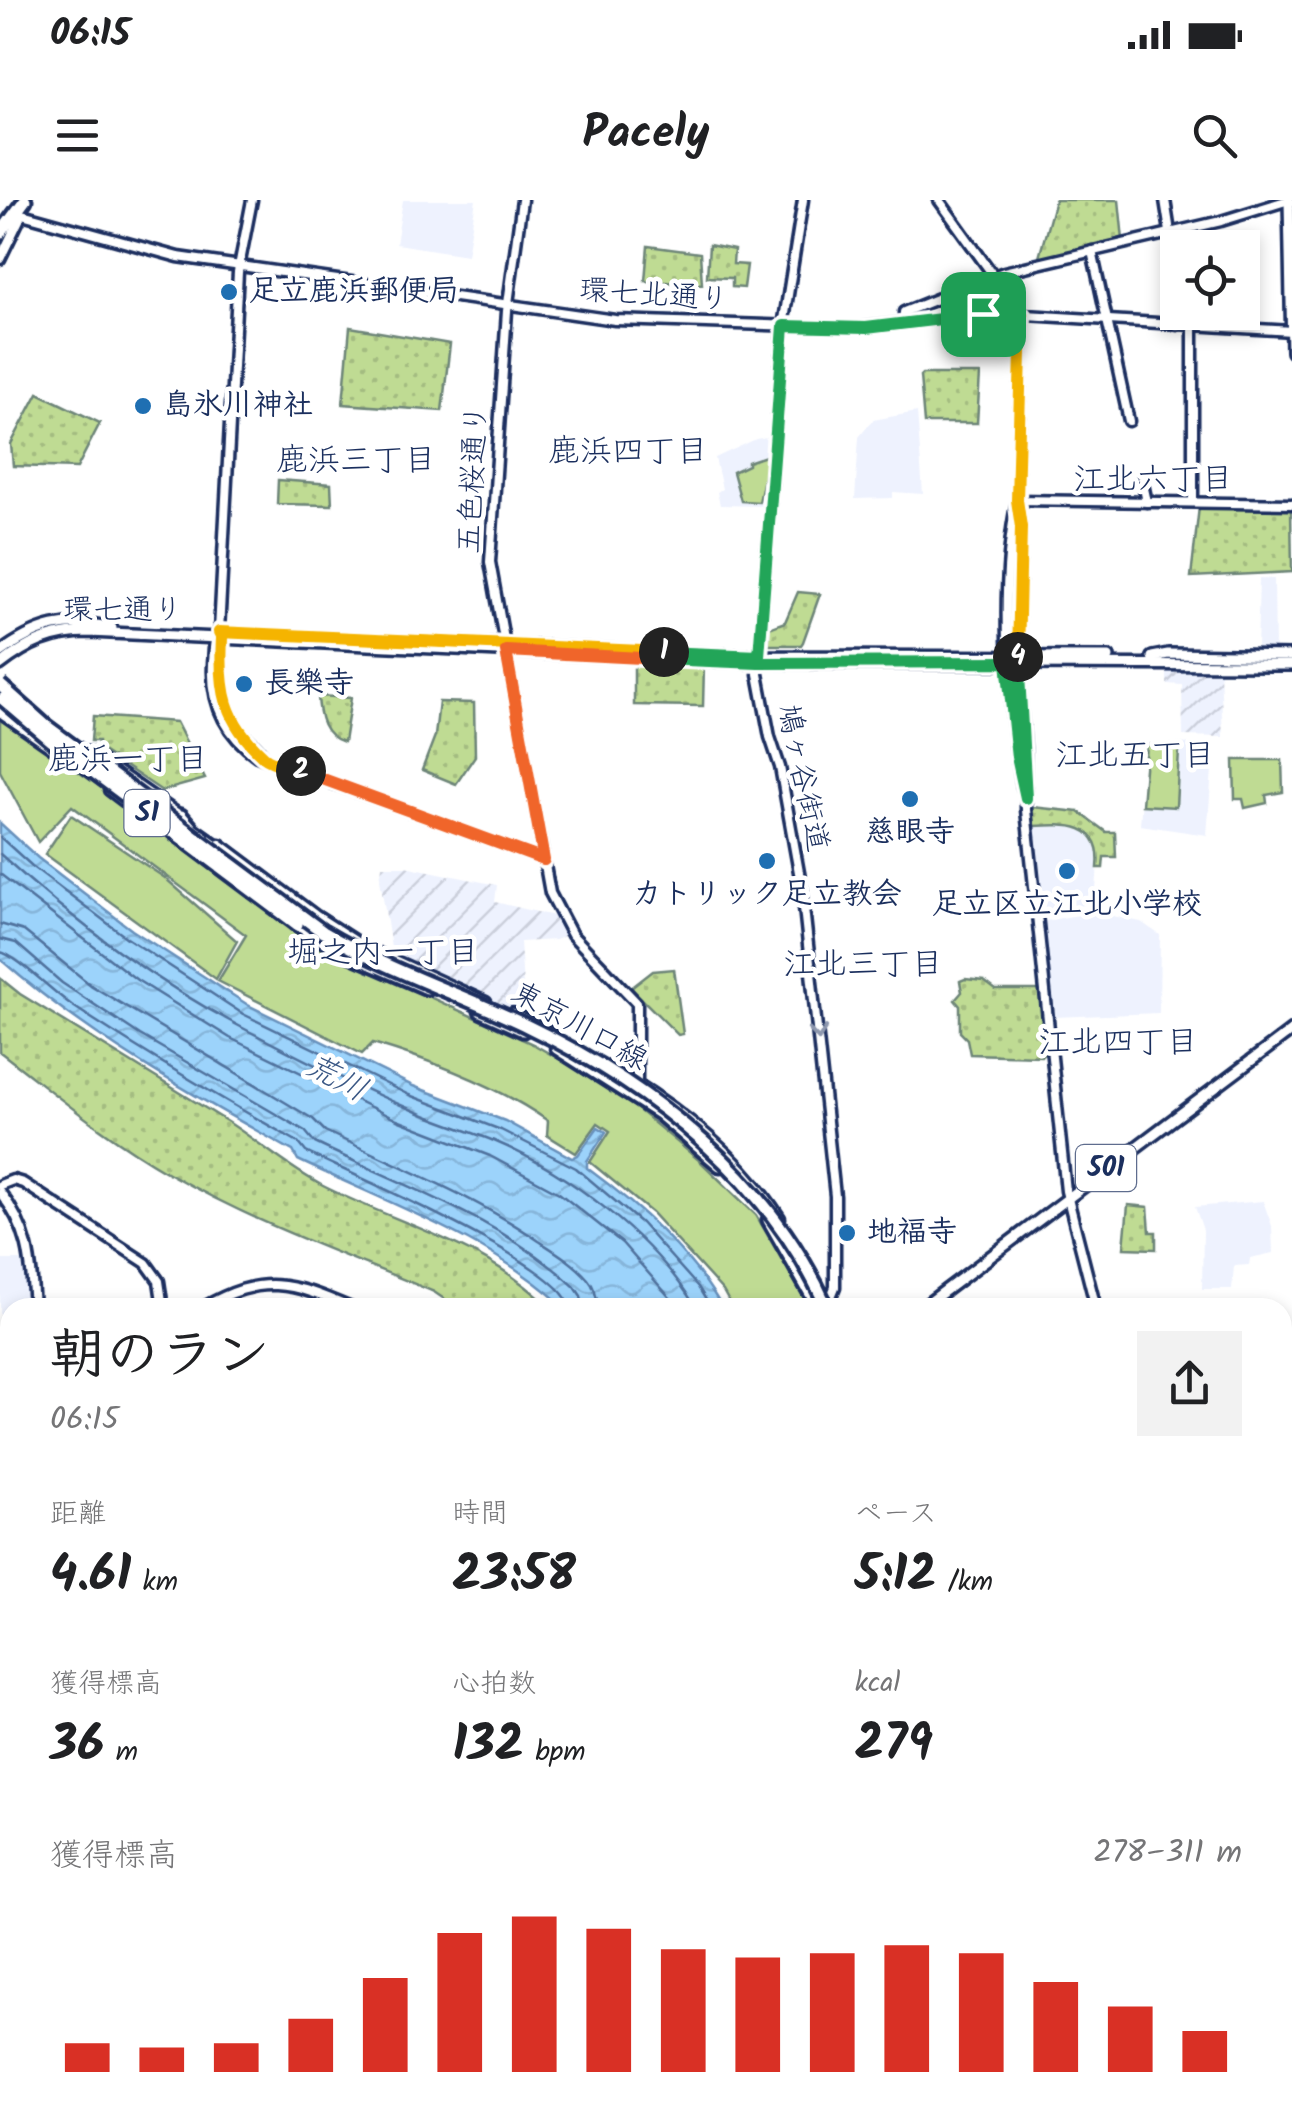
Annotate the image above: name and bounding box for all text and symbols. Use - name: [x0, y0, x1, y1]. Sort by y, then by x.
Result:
- text: 06:15: [50, 5, 130, 65]
- text: Pacely: [583, 99, 710, 171]
- icon: menu: [50, 108, 105, 163]
- icon: search: [1187, 108, 1242, 163]
- map controls: [1160, 230, 1260, 330]
- button: locate: [1160, 230, 1260, 330]
- street label: 環七北通り: [578, 267, 730, 325]
- place label: 足立鹿浜郵便局: [249, 268, 459, 316]
- pin: [941, 272, 1026, 357]
- marker: 足立鹿浜郵便局: [218, 281, 240, 303]
- icon: arrive: [956, 287, 1011, 342]
- place label: 島氷川神社: [163, 382, 313, 430]
- marker: 島氷川神社: [132, 395, 154, 417]
- street label: 五色桜通り: [446, 403, 502, 555]
- district label: 鹿浜四丁目: [548, 427, 708, 478]
- district label: 鹿浜三丁目: [276, 436, 436, 487]
- district label: 江北六丁目: [1073, 455, 1233, 506]
- street label: 環七通り: [63, 587, 183, 635]
- pin: 1: [639, 627, 689, 677]
- text: 1: [660, 629, 668, 674]
- pin: 4: [993, 632, 1043, 682]
- text: 4: [1010, 634, 1026, 679]
- place label: 長樂寺: [264, 660, 354, 708]
- marker: 長樂寺: [233, 673, 255, 695]
- street label: 鳩ヶ谷街道: [763, 700, 841, 856]
- district label: 江北五丁目: [1055, 731, 1215, 782]
- district label: 鹿浜一丁目: [48, 735, 208, 786]
- pin: 2: [276, 746, 326, 796]
- text: 2: [293, 748, 309, 793]
- marker: 慈眼寺: [899, 788, 921, 810]
- road number: S1: [124, 790, 170, 836]
- place label: 慈眼寺: [865, 809, 955, 857]
- marker: カトリック足立教会: [756, 850, 778, 872]
- marker: 足立区立江北小学校: [1056, 860, 1078, 882]
- place label: カトリック足立教会: [632, 871, 902, 919]
- place label: 足立区立江北小学校: [932, 881, 1202, 929]
- district label: 堀之内一丁目: [287, 928, 479, 979]
- district label: 江北三丁目: [783, 940, 943, 991]
- street label: 東京川口線: [502, 970, 656, 1084]
- district label: 江北四丁目: [1038, 1018, 1198, 1069]
- one-way arrow: [807, 1025, 828, 1041]
- water label: 荒川: [296, 1041, 376, 1117]
- road number: 501: [1076, 1145, 1136, 1191]
- place label: 地福寺: [867, 1209, 957, 1257]
- marker: 地福寺: [836, 1222, 858, 1244]
- text: 朝のラン: [50, 1314, 270, 1401]
- button: share: [1137, 1331, 1242, 1436]
- text: 06:15: [50, 1395, 119, 1446]
- text: 距離: [50, 1492, 106, 1537]
- text: 時間: [452, 1492, 508, 1537]
- text: ペース: [855, 1492, 937, 1537]
- text: 4.61: [50, 1537, 131, 1617]
- text: 23:58: [452, 1537, 576, 1617]
- text: 5:12: [855, 1537, 937, 1617]
- text: km: [131, 1560, 178, 1605]
- text: /km: [937, 1560, 993, 1605]
- text: kcal: [855, 1661, 900, 1706]
- text: 獲得標高: [50, 1662, 162, 1707]
- text: 心拍数: [452, 1662, 536, 1707]
- text: 279: [855, 1706, 933, 1786]
- text: 36: [50, 1707, 104, 1787]
- text: 132: [452, 1707, 524, 1787]
- text: m: [104, 1730, 138, 1775]
- text: bpm: [524, 1730, 586, 1775]
- text: 278–311 m: [1093, 1828, 1242, 1879]
- text: 獲得標高: [50, 1831, 178, 1882]

